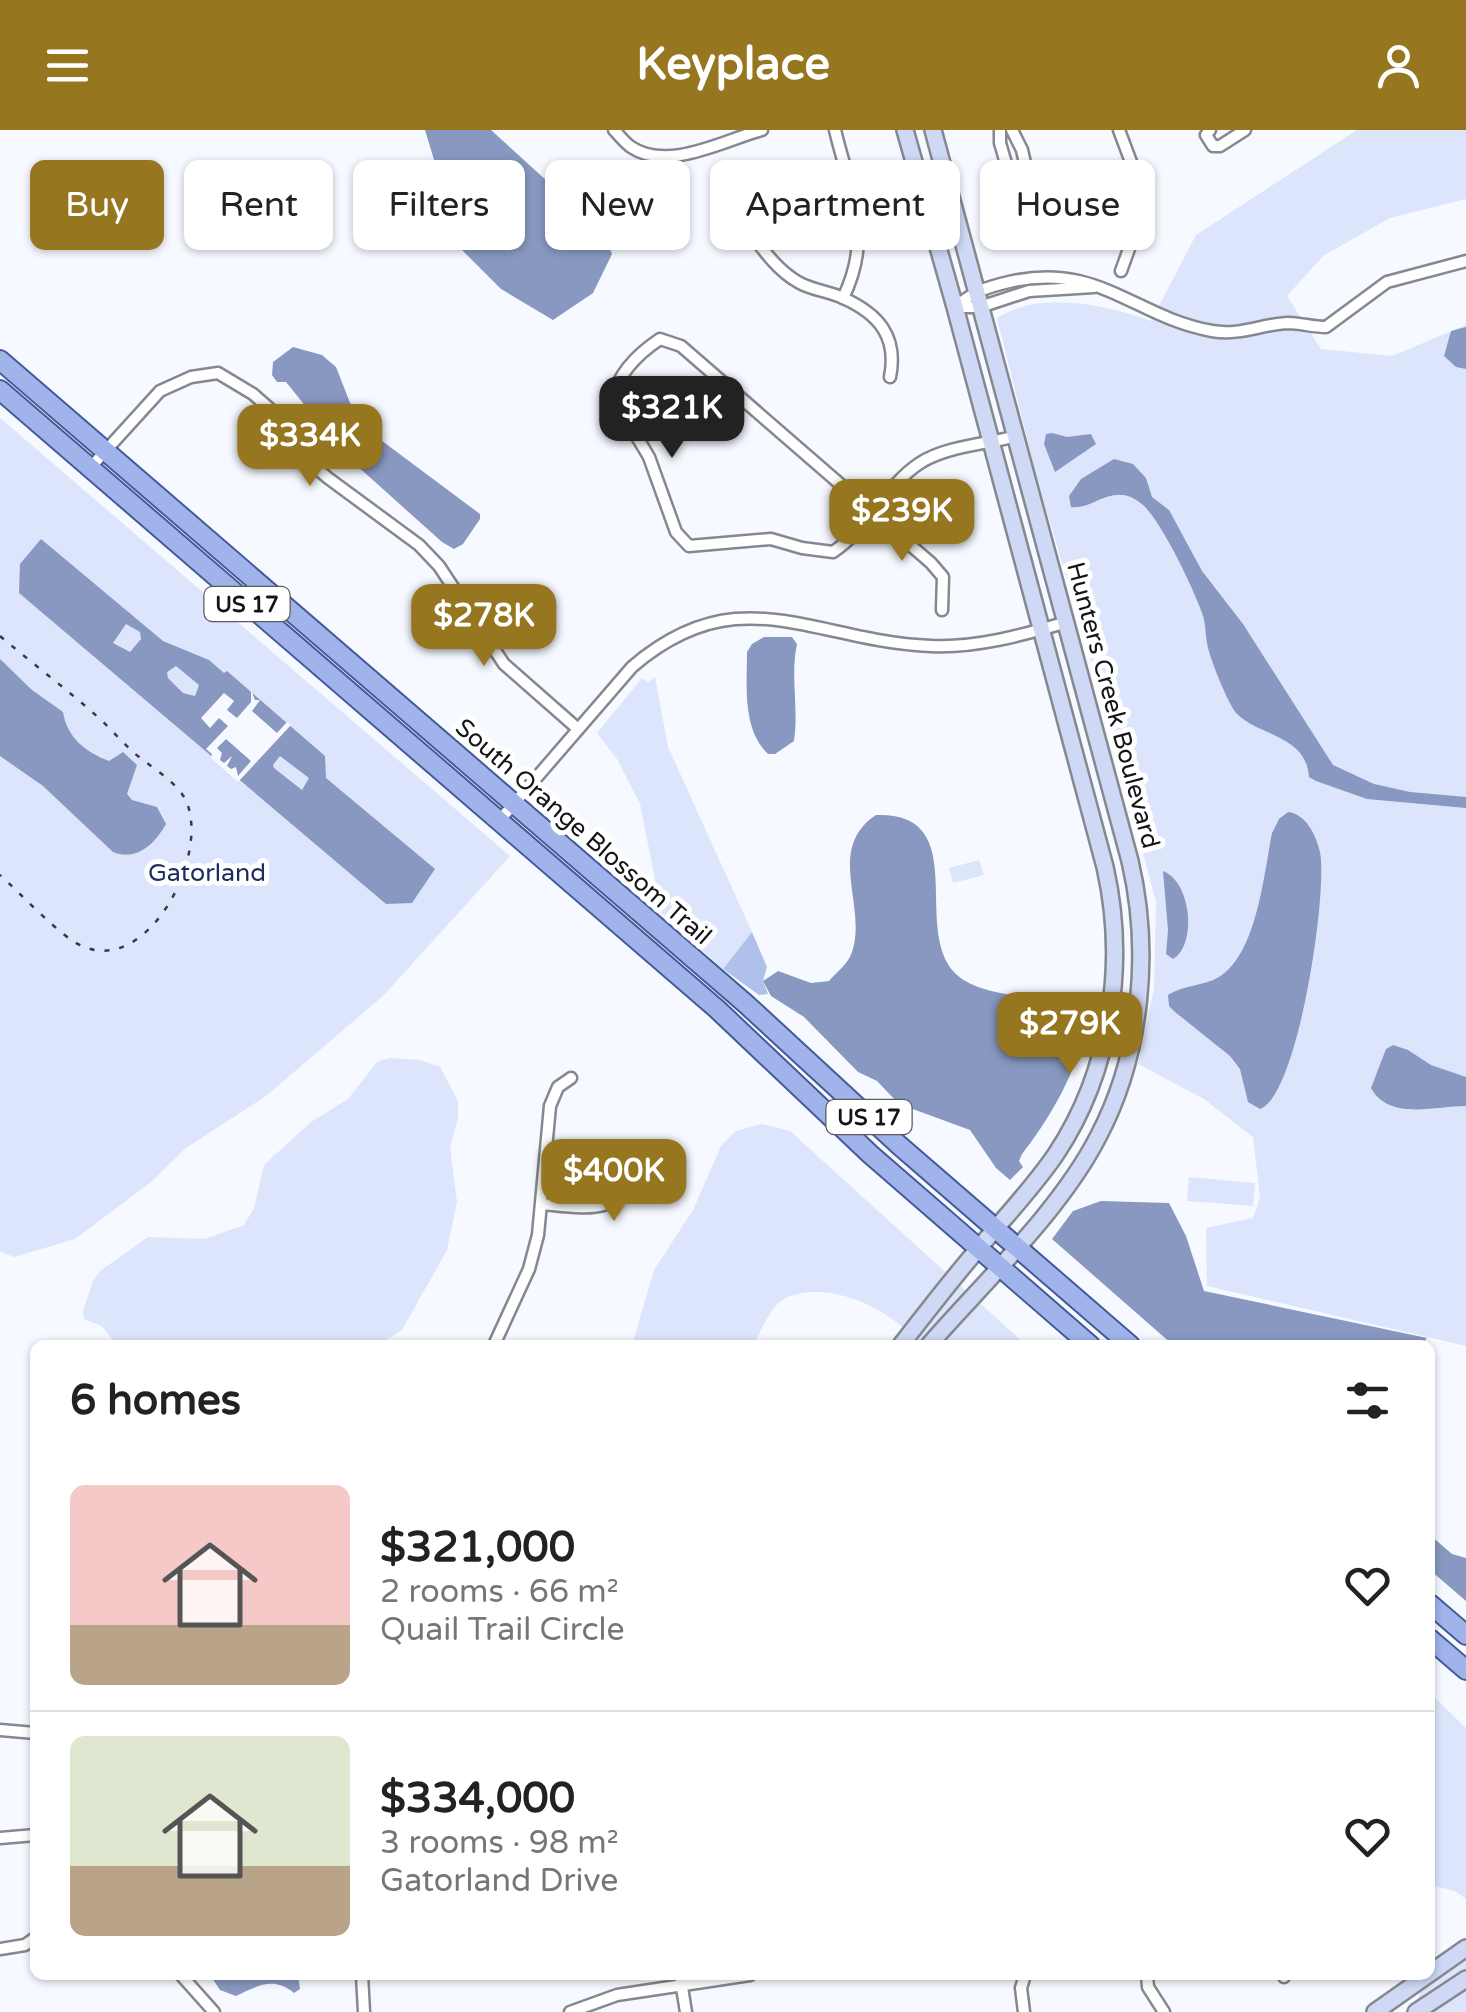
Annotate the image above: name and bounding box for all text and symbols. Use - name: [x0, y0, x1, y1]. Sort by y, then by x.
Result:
- icon: menu: [40, 38, 95, 93]
- text: Keyplace: [636, 38, 830, 92]
- icon: person: [1371, 38, 1426, 93]
- chip: Buy: [30, 160, 164, 250]
- chip: Rent: [184, 160, 333, 250]
- chip: Filters: [353, 160, 525, 250]
- chip: New: [545, 160, 690, 250]
- chip: Apartment: [710, 160, 960, 250]
- chip: House: [980, 160, 1155, 250]
- pin: $321K: [602, 376, 742, 461]
- text: $321K: [621, 389, 723, 427]
- pin: $334K: [240, 404, 380, 489]
- text: $334K: [259, 417, 361, 455]
- pin: $239K: [832, 479, 972, 564]
- text: $239K: [851, 492, 953, 530]
- street label: Hunters Creek Boulevard: [1060, 559, 1166, 852]
- pin: $278K: [414, 584, 554, 669]
- road number: US 17: [204, 587, 290, 621]
- text: $278K: [433, 597, 535, 635]
- street label: South Orange Blossom Trail: [449, 712, 718, 951]
- park label: Gatorland: [148, 858, 266, 888]
- pin: $279K: [1000, 992, 1140, 1077]
- text: $279K: [1019, 1005, 1121, 1043]
- road number: US 17: [826, 1100, 912, 1134]
- pin: $400K: [544, 1139, 684, 1224]
- text: $400K: [563, 1152, 665, 1190]
- icon: filters: [1340, 1373, 1395, 1428]
- text: 6 homes: [70, 1375, 241, 1426]
- text: $321,000: [380, 1522, 575, 1573]
- icon: home: [150, 1525, 270, 1645]
- icon: heart: [1340, 1558, 1395, 1613]
- text: 2 rooms · 66 m²: [380, 1573, 619, 1611]
- text: Quail Trail Circle: [380, 1611, 625, 1649]
- text: $334,000: [380, 1773, 575, 1824]
- icon: home: [150, 1776, 270, 1896]
- icon: heart: [1340, 1809, 1395, 1864]
- text: 3 rooms · 98 m²: [380, 1824, 619, 1862]
- text: Gatorland Drive: [380, 1862, 618, 1900]

